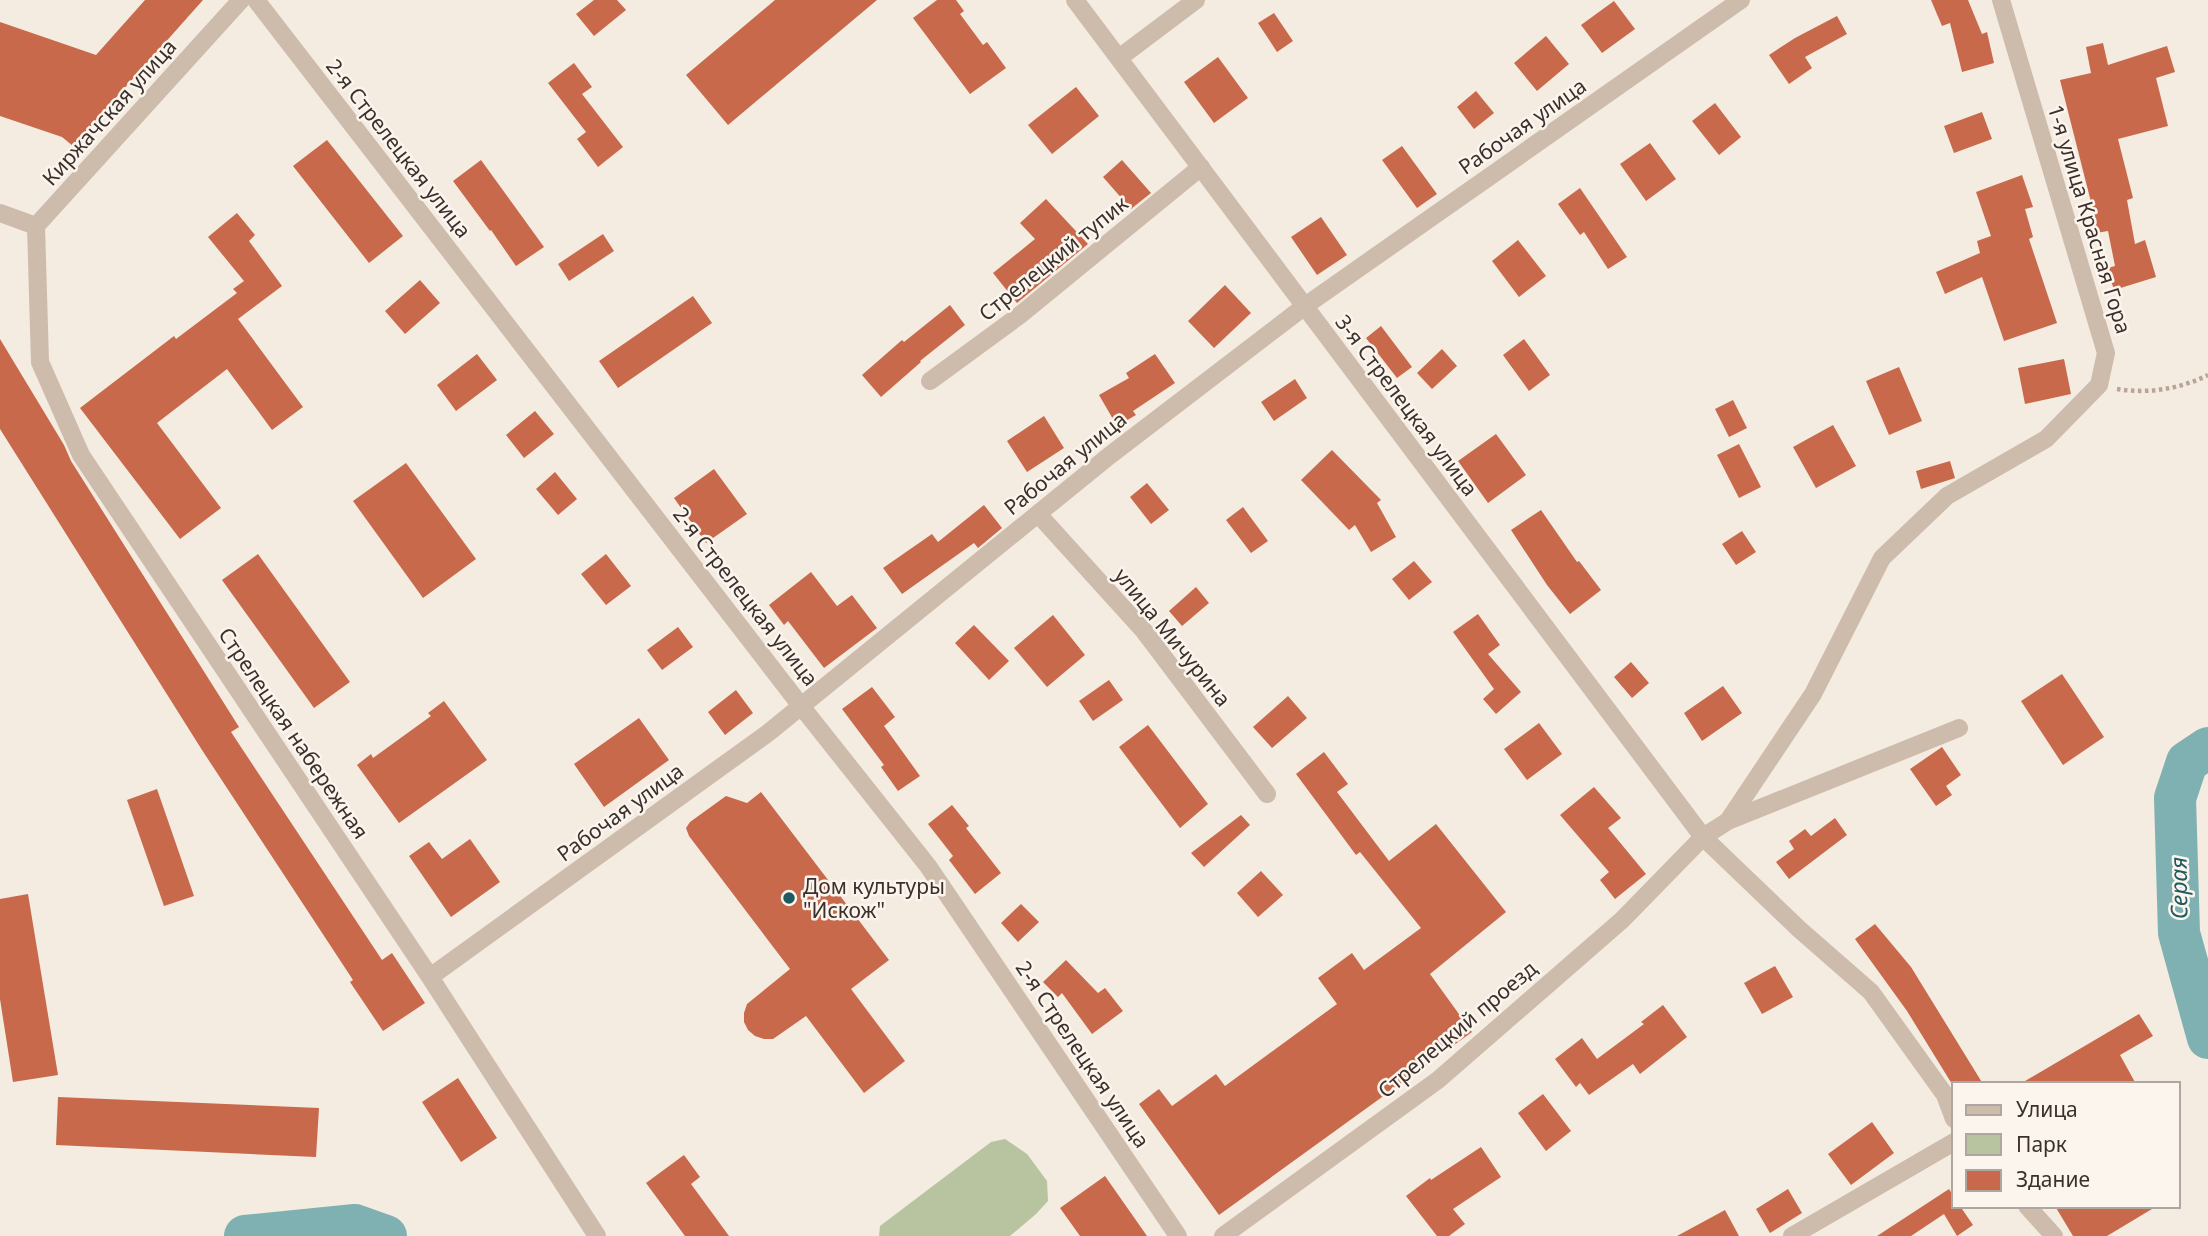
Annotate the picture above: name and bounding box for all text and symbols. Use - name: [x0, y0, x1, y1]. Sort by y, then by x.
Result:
- street label: Киржачская улица: [36, 33, 182, 191]
- street label: 2-я Стрелецкая улица: [320, 53, 478, 243]
- street label: Рабочая улица: [1453, 72, 1591, 180]
- street label: 1-я улица Красная Гора: [2042, 101, 2138, 337]
- street label: Стрелецкий тупик: [973, 189, 1133, 327]
- street label: 3-я Стрелецкая улица: [1330, 309, 1484, 501]
- street label: Рабочая улица: [998, 405, 1132, 521]
- street label: 2-я Стрелецкая улица: [667, 501, 825, 691]
- street label: улица Мичурина: [1108, 562, 1238, 712]
- street label: Стрелецкая набережная: [213, 622, 375, 844]
- street label: Рабочая улица: [551, 757, 689, 867]
- water label: Серая: [2161, 856, 2195, 919]
- place label: Дом культуры "Искож": [803, 872, 945, 924]
- marker: Дом культуры "Искож": [781, 890, 797, 906]
- street label: Стрелецкий проезд: [1372, 954, 1543, 1104]
- street label: 2-я Стрелецкая улица: [1010, 955, 1156, 1153]
- legend: [1952, 1082, 2180, 1208]
- text: Улица: [2016, 1095, 2078, 1123]
- text: Парк: [2016, 1130, 2067, 1158]
- text: Здание: [2016, 1165, 2090, 1193]

